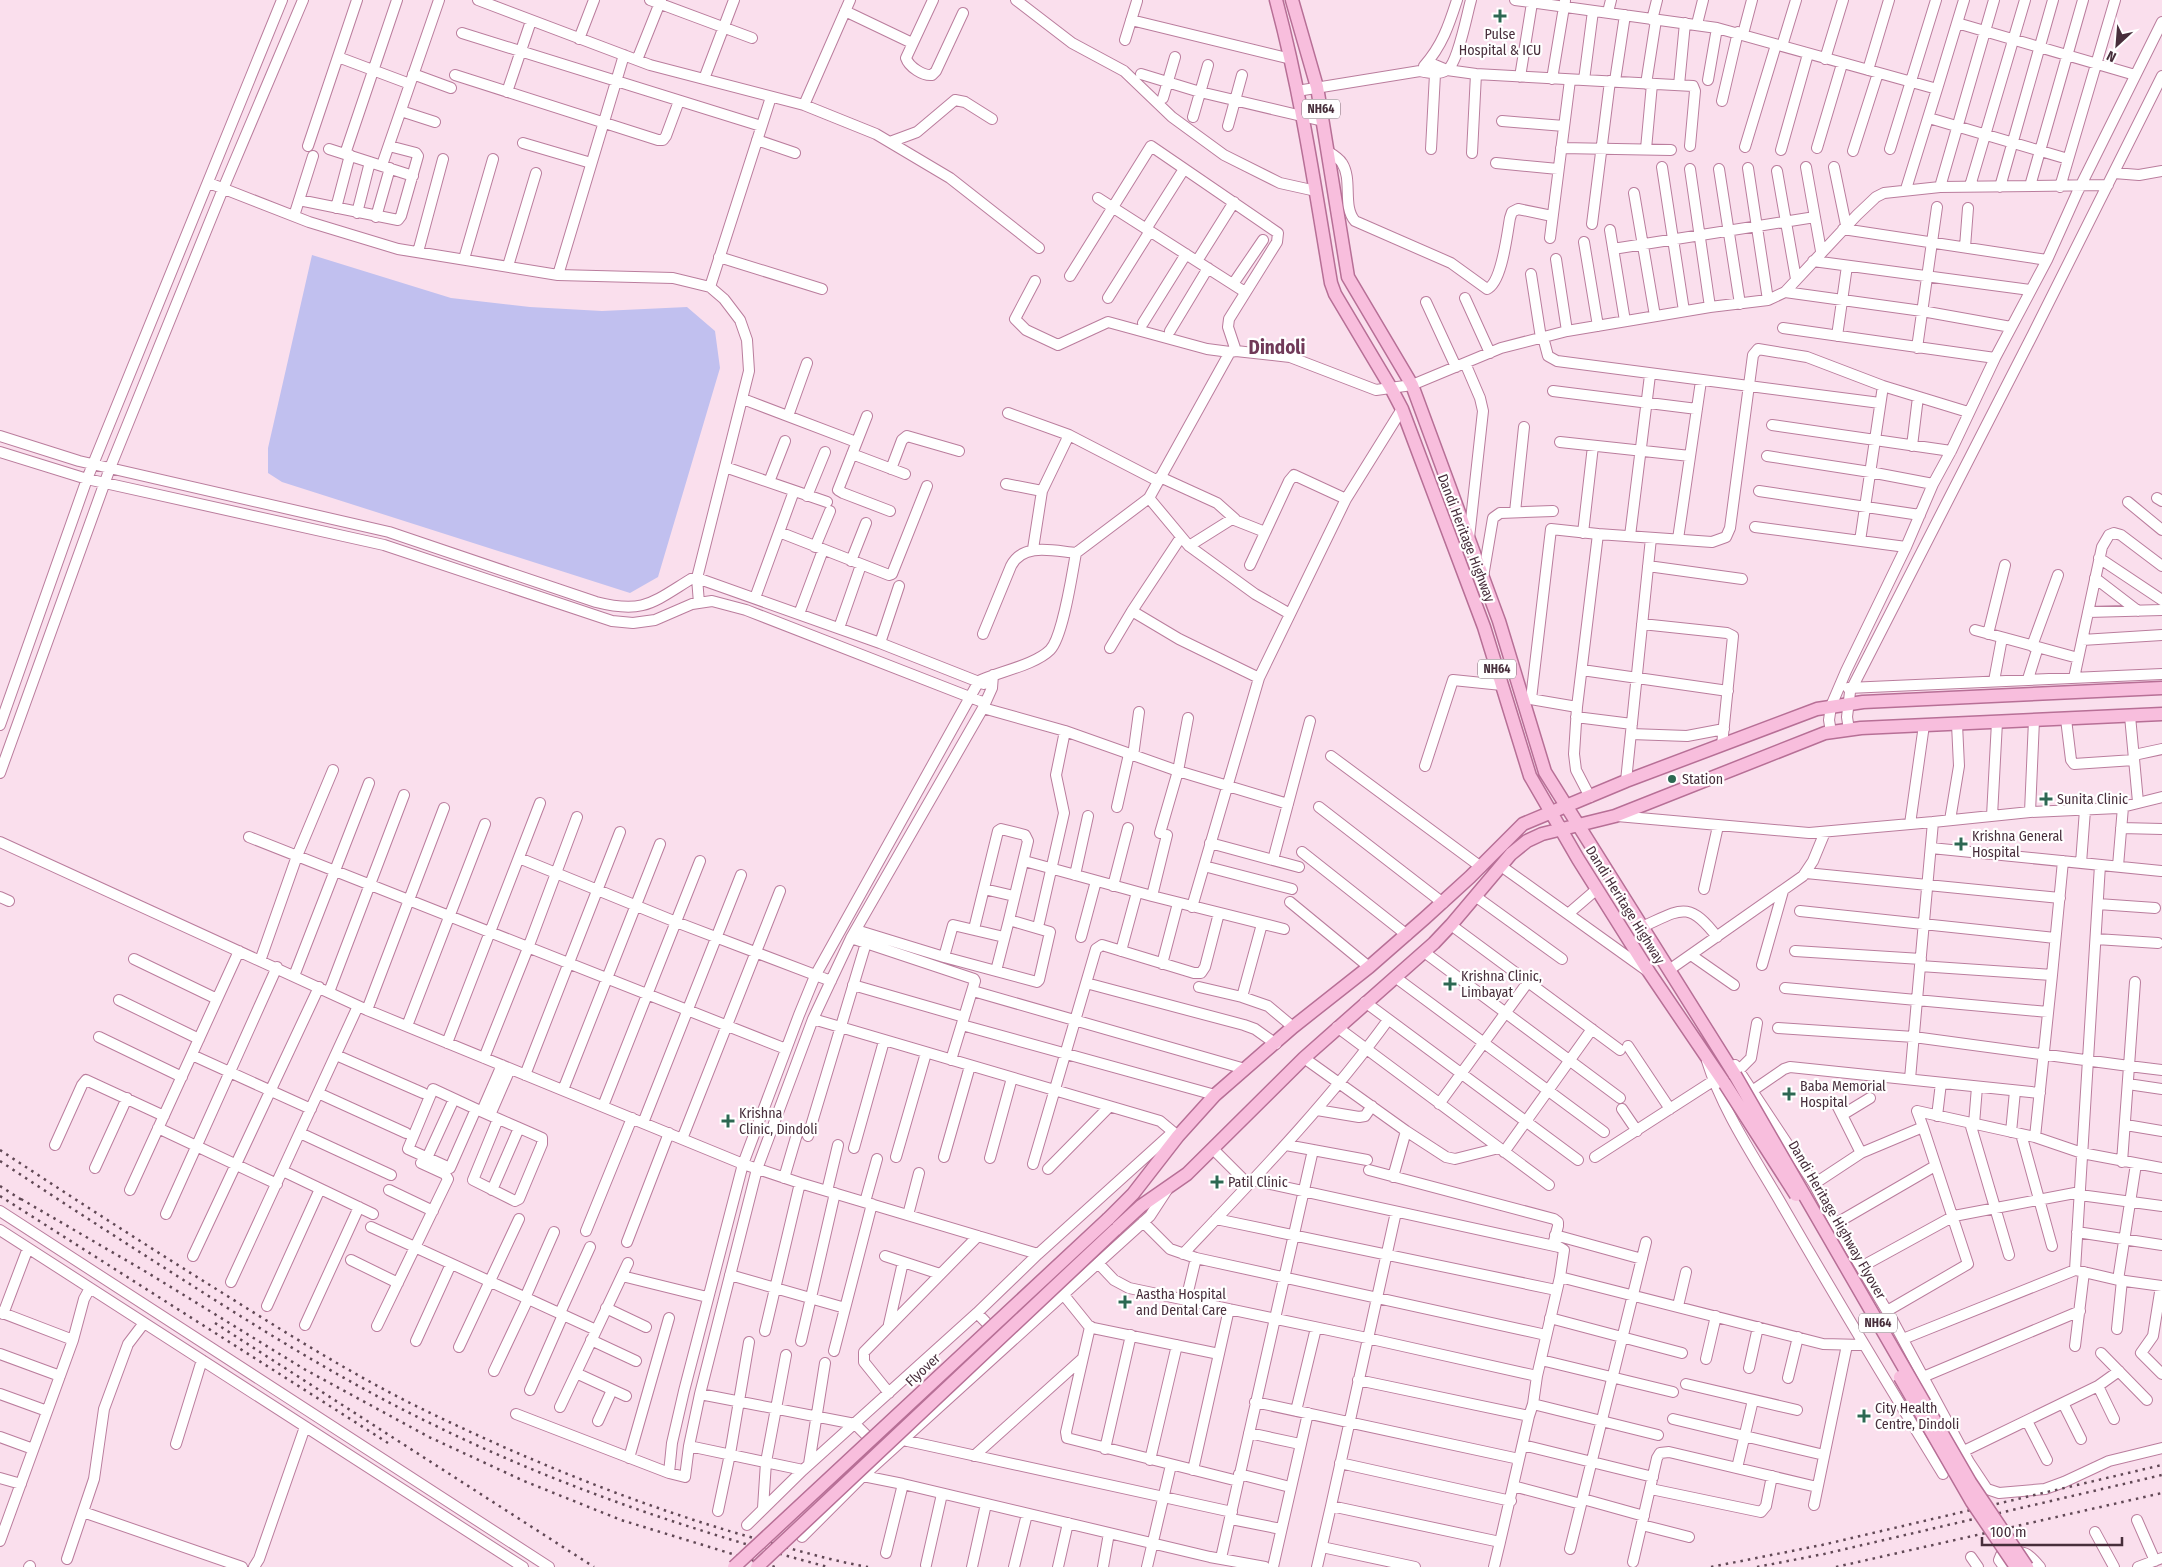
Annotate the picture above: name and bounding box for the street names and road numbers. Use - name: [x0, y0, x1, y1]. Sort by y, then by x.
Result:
- road number: NH64: [1302, 100, 1340, 118]
- street label: Dandi Heritage Highway: [1434, 471, 1499, 605]
- road number: NH64: [1478, 660, 1516, 679]
- street label: Dandi Heritage Highway: [1582, 843, 1669, 968]
- street label: Dandi Heritage Highway Flyover: [1785, 1138, 1889, 1302]
- road number: NH64: [1859, 1314, 1897, 1332]
- street label: Flyover: [902, 1350, 944, 1390]

